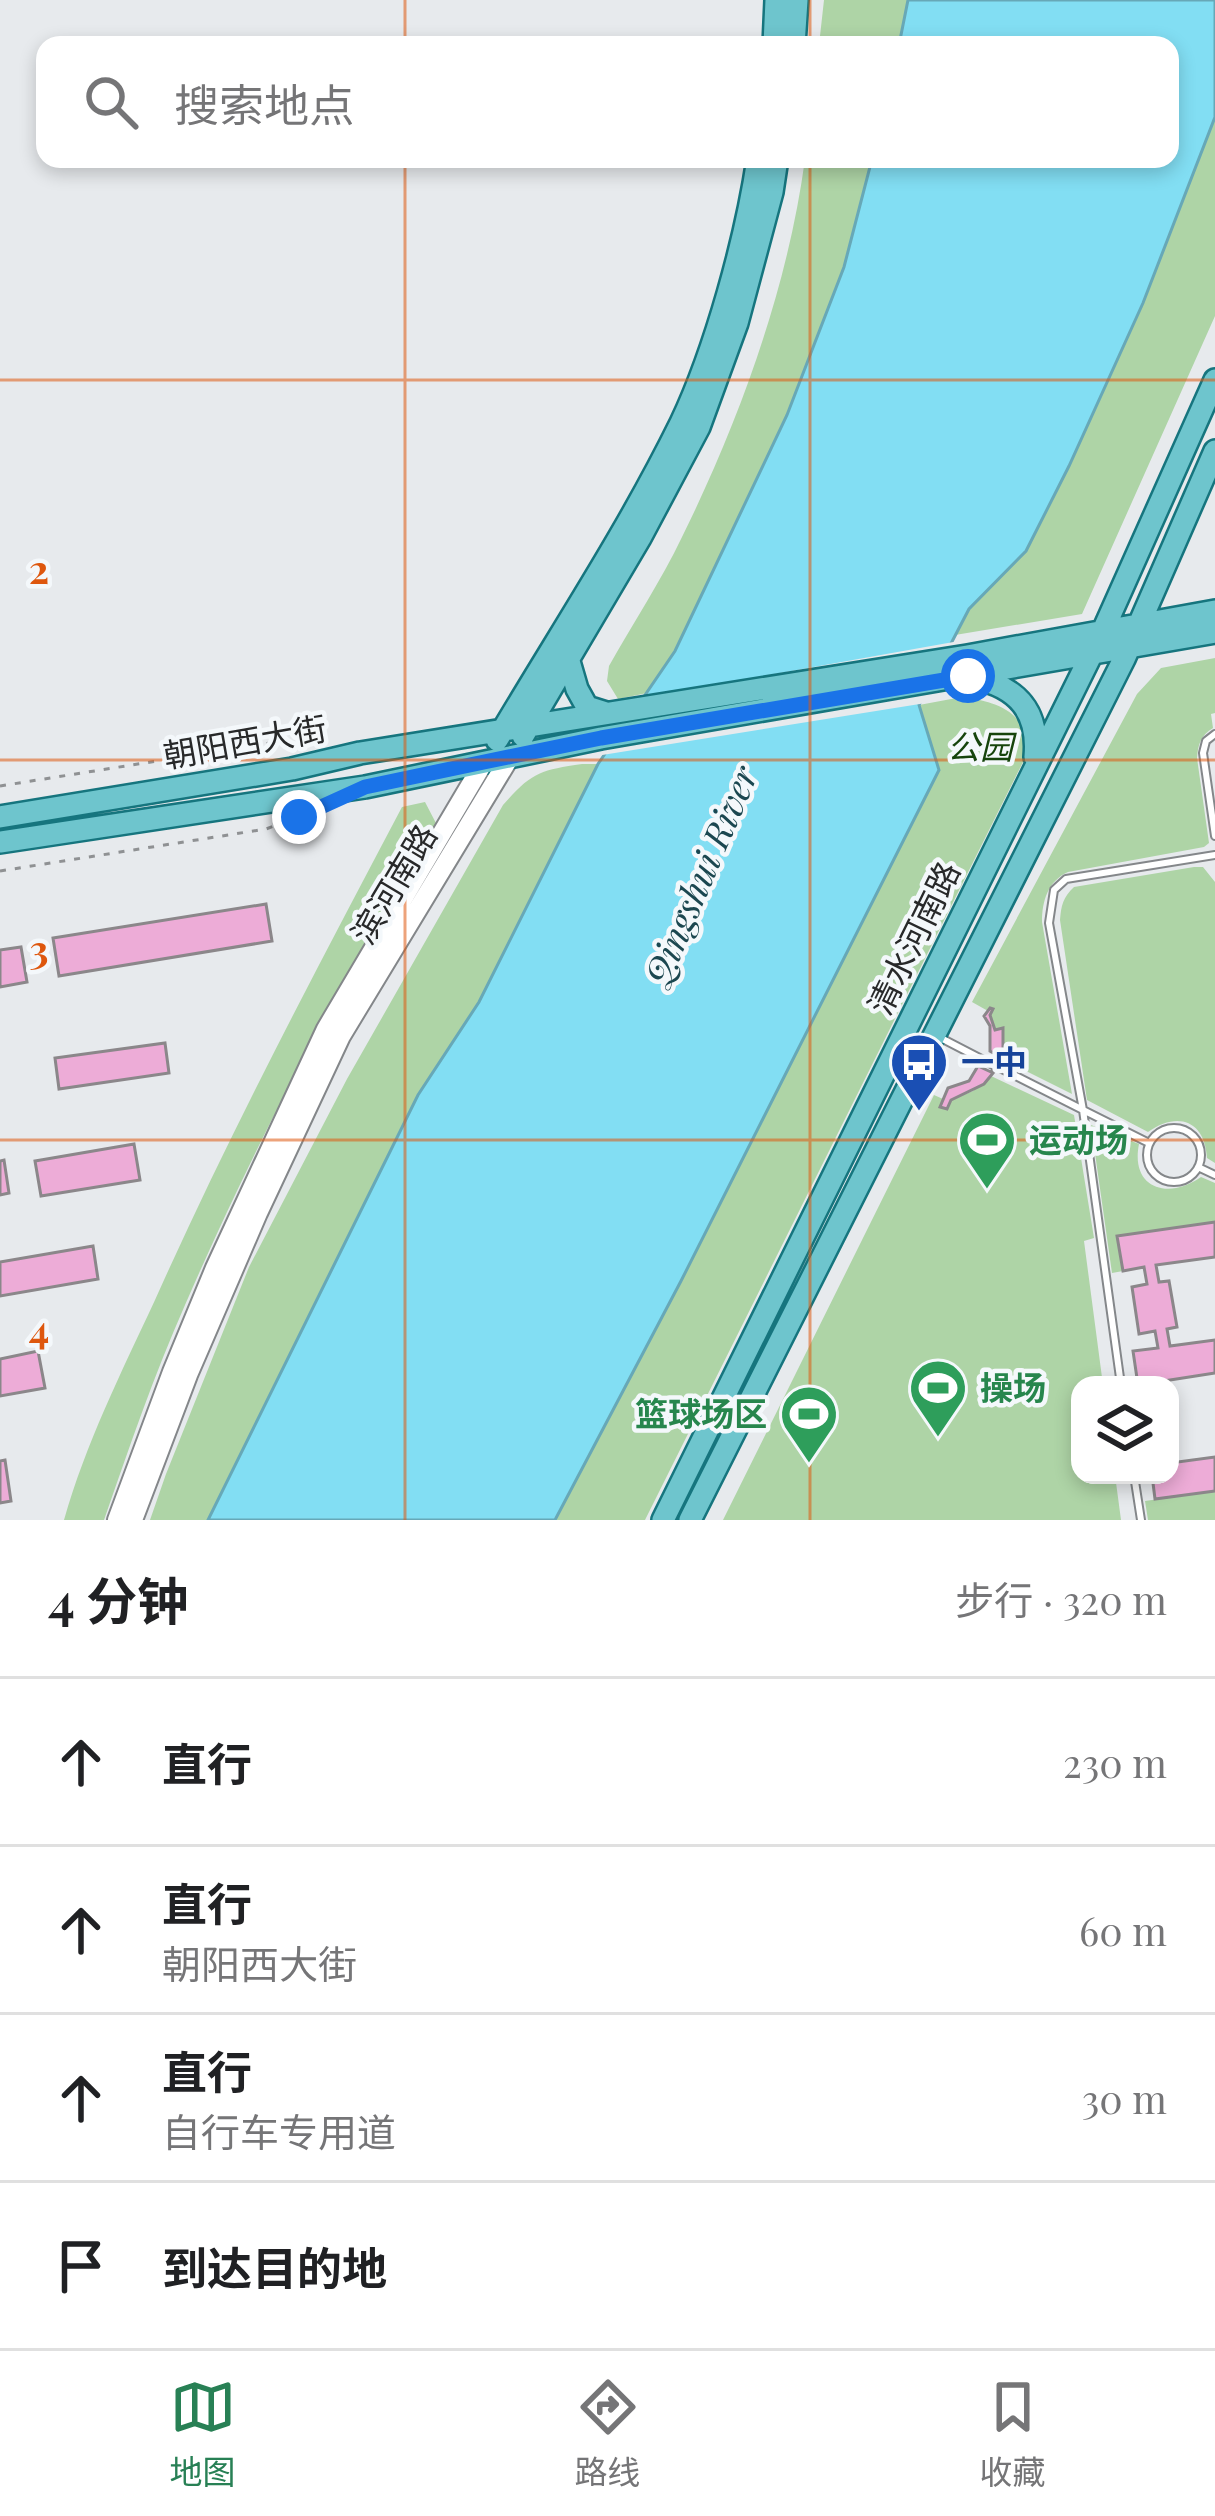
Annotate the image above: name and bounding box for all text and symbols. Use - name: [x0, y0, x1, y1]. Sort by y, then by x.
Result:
- search box: [36, 36, 1179, 168]
- icon: search: [78, 69, 144, 135]
- text: 搜索地点: [174, 73, 354, 133]
- text: 2: [29, 542, 49, 594]
- route start: [941, 649, 995, 703]
- street label: 朝阳西大街: [160, 704, 330, 776]
- park label: 公园: [947, 723, 1017, 767]
- water label: Qingshui River: [631, 757, 768, 994]
- route end: [272, 790, 326, 844]
- street label: 滨河南路: [339, 815, 445, 951]
- street label: 清水河南路: [856, 853, 968, 1021]
- text: 3: [29, 922, 49, 974]
- bus stop icon: 一中: [888, 1031, 950, 1113]
- place label: 一中: [961, 1038, 1027, 1082]
- sports icon: 运动场: [956, 1109, 1018, 1191]
- place label: 运动场: [1029, 1116, 1128, 1160]
- text: 4: [29, 1302, 49, 1354]
- sports icon: 操场: [907, 1357, 969, 1439]
- place label: 操场: [980, 1364, 1046, 1408]
- map controls: [1071, 1376, 1179, 1484]
- button: layers: [1071, 1376, 1179, 1484]
- sports icon: 篮球场区: [778, 1383, 840, 1465]
- place label: 篮球场区: [635, 1390, 767, 1434]
- text: 4 分钟: [48, 1565, 188, 1633]
- text: 步行 · 320 m: [955, 1573, 1167, 1625]
- icon: ahead: [48, 1729, 114, 1795]
- text: 直行: [162, 1732, 252, 1792]
- text: 230 m: [1063, 1736, 1167, 1788]
- text: 直行: [162, 1872, 252, 1932]
- icon: ahead: [48, 1897, 114, 1963]
- text: 60 m: [1079, 1904, 1167, 1956]
- text: 朝阳西大街: [162, 1937, 357, 1989]
- text: 直行: [162, 2040, 252, 2100]
- icon: ahead: [48, 2065, 114, 2131]
- text: 30 m: [1082, 2072, 1167, 2124]
- text: 自行车专用道: [162, 2105, 396, 2157]
- icon: arrive: [48, 2233, 114, 2299]
- text: 到达目的地: [162, 2236, 387, 2296]
- tab: 地图: [170, 2374, 236, 2494]
- tab: 路线: [575, 2374, 641, 2494]
- tab: 收藏: [980, 2374, 1046, 2494]

